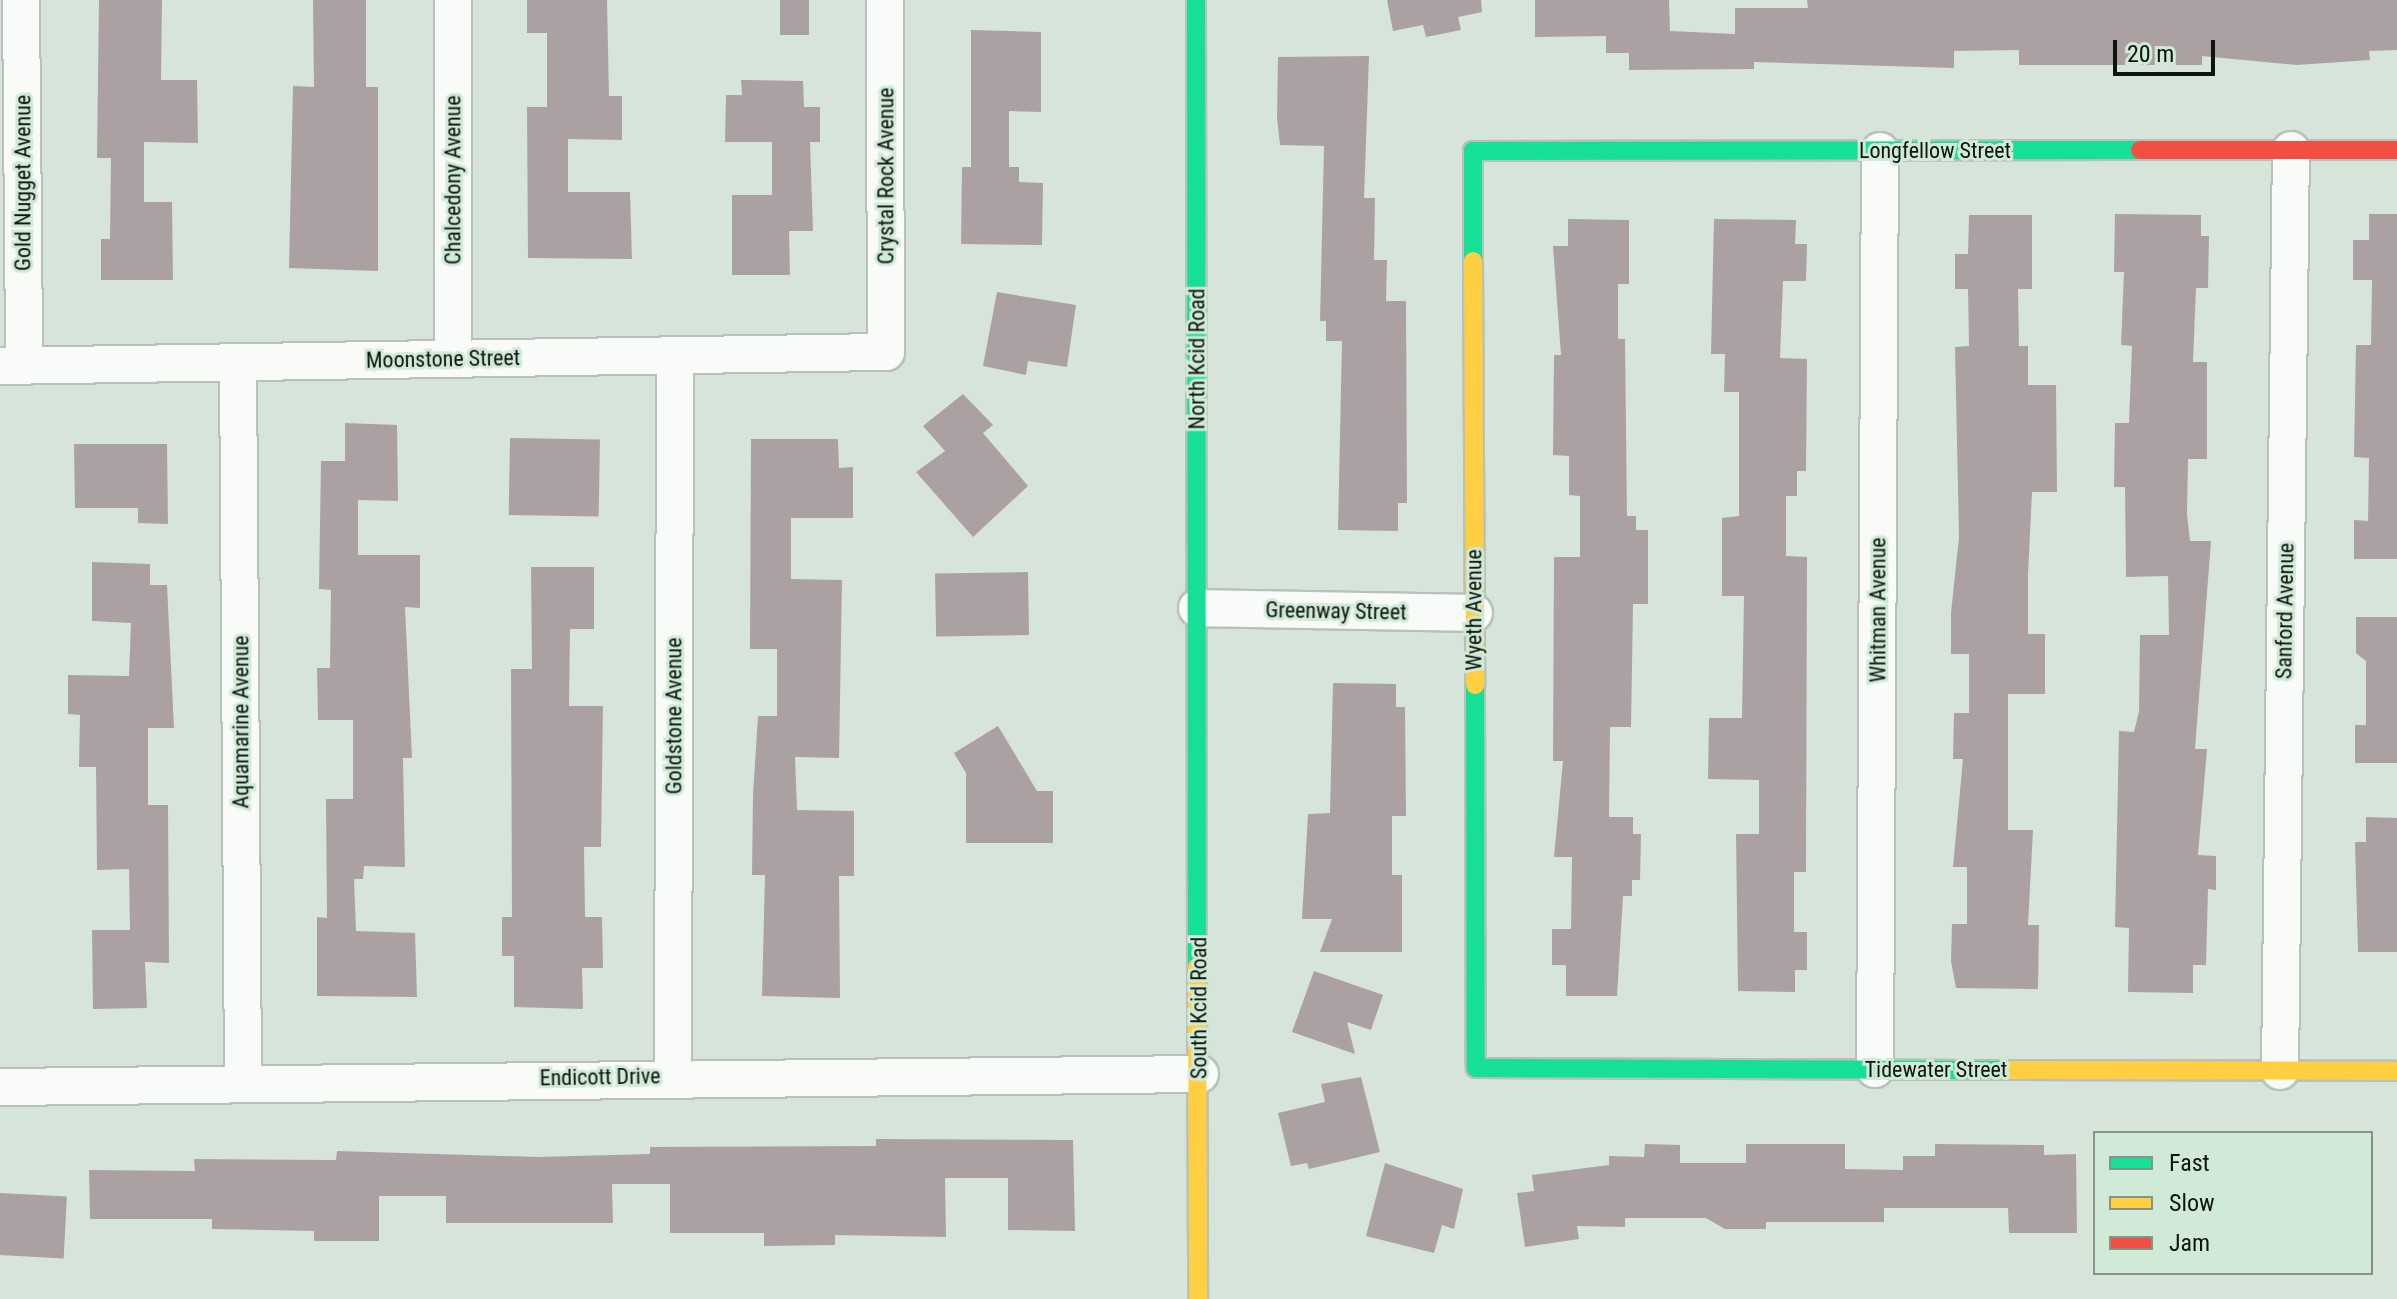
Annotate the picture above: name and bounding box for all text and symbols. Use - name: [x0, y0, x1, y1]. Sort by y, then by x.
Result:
- scale bar: [2117, 24, 2219, 74]
- text: 20 m: [2127, 40, 2174, 68]
- street label: Crystal Rock Avenue: [873, 88, 899, 264]
- street label: Gold Nugget Avenue: [10, 95, 36, 271]
- street label: Chalcedony Avenue: [440, 95, 466, 265]
- street label: Longfellow Street: [1859, 138, 2011, 164]
- street label: North Kcid Road: [1184, 288, 1210, 430]
- street label: Moonstone Street: [366, 344, 520, 374]
- street label: Whitman Avenue: [1865, 537, 1891, 683]
- street label: Sanford Avenue: [2271, 543, 2299, 679]
- street label: Wyeth Avenue: [1461, 549, 1487, 671]
- street label: Greenway Street: [1265, 597, 1407, 625]
- street label: Aquamarine Avenue: [228, 635, 254, 809]
- street label: Goldstone Avenue: [661, 638, 687, 794]
- street label: South Kcid Road: [1186, 937, 1212, 1079]
- street label: Tidewater Street: [1865, 1057, 2007, 1083]
- street label: Endicott Drive: [539, 1063, 661, 1091]
- legend: [2093, 1131, 2373, 1275]
- text: Fast: [2169, 1149, 2210, 1177]
- text: Slow: [2169, 1189, 2215, 1217]
- text: Jam: [2169, 1229, 2210, 1257]

